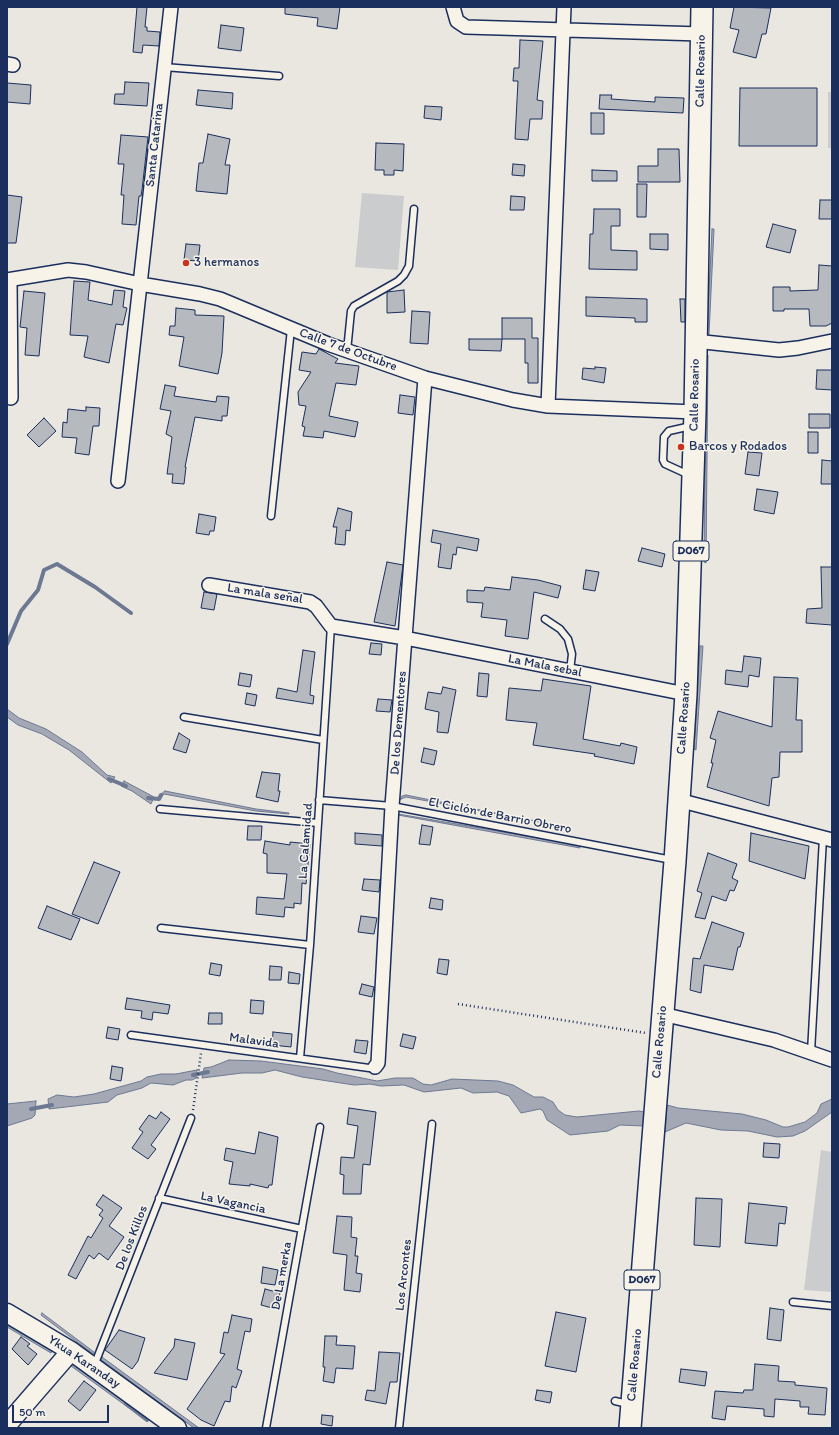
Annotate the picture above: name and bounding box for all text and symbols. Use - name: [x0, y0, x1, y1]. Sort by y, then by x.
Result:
- street label: Calle Rosario: [693, 34, 709, 108]
- street label: Santa Catarina: [143, 102, 167, 188]
- place label: 3 hermanos: [194, 255, 259, 271]
- marker: 3 hermanos: [181, 258, 191, 268]
- street label: Calle 7 de Octubre: [297, 325, 399, 375]
- street label: Calle Rosario: [687, 358, 703, 432]
- place label: Barcos y Rodados: [689, 439, 787, 455]
- marker: Barcos y Rodados: [676, 442, 686, 452]
- road number: D067: [673, 541, 709, 561]
- street label: La mala señal: [226, 580, 304, 608]
- street label: La Mala sebal: [507, 651, 583, 681]
- street label: De los Dementores: [388, 670, 410, 776]
- street label: Calle Rosario: [674, 681, 694, 755]
- street label: El Ciclón de Barrio Obrero: [427, 794, 573, 838]
- street label: La Calamidad: [296, 802, 316, 880]
- street label: Calle Rosario: [649, 1005, 671, 1079]
- street label: Malavida: [228, 1030, 280, 1052]
- street label: La Vagancia: [199, 1188, 267, 1218]
- street label: De los Killos: [112, 1203, 152, 1273]
- street label: Los Arcontes: [392, 1238, 416, 1312]
- street label: De La merka: [268, 1241, 296, 1311]
- road number: D067: [624, 1270, 660, 1290]
- street label: Calle Rosario: [624, 1328, 646, 1402]
- street label: Ykua Karanday: [45, 1332, 123, 1392]
- scale bar: [14, 1397, 111, 1423]
- text: 50 m: [19, 1405, 45, 1419]

